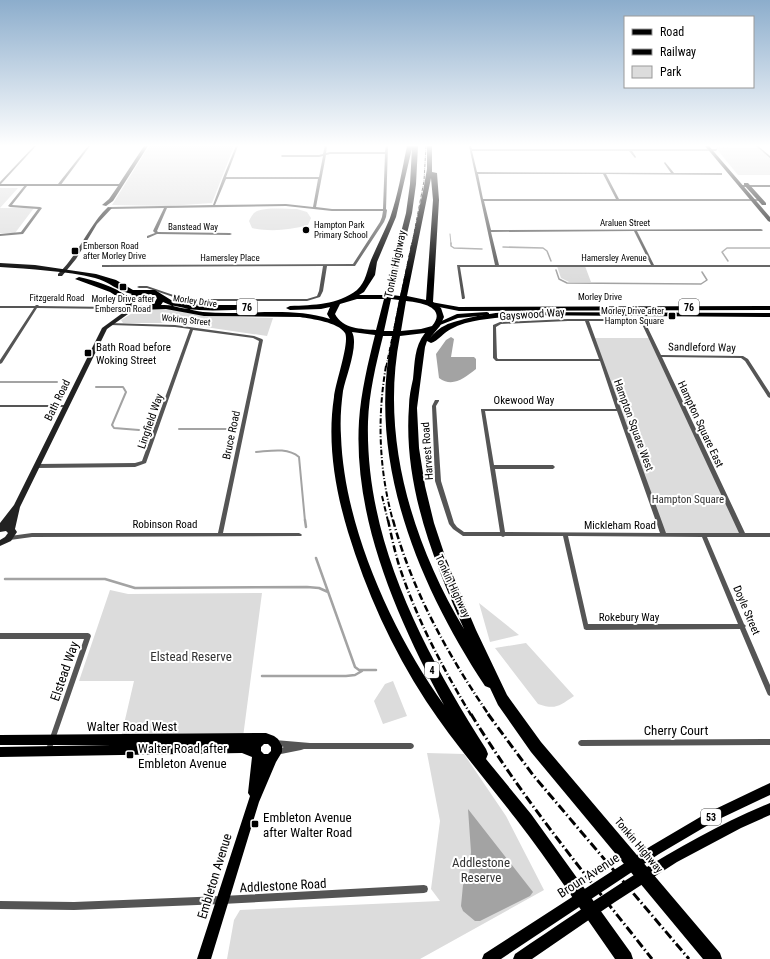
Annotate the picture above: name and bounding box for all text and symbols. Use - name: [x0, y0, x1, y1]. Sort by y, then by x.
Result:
- legend: [624, 16, 754, 88]
- text: Road: [660, 25, 684, 39]
- text: Railway: [660, 45, 696, 59]
- text: Park: [660, 65, 682, 79]
- street label: Araluen Street: [600, 218, 650, 228]
- place label: Hampton Park Primary School: [314, 220, 368, 240]
- street label: Banstead Way: [168, 222, 218, 232]
- marker: Hampton Park Primary School: [301, 225, 311, 235]
- street label: Tonkin Highway: [382, 229, 409, 299]
- place label: Emberson Road after Morley Drive: [83, 241, 146, 261]
- marker: Emberson Road after Morley Drive: [70, 246, 80, 256]
- street label: Hamersley Place: [200, 253, 260, 263]
- street label: Hamersley Avenue: [581, 253, 647, 263]
- marker: Morley Drive after Emberson Road: [118, 282, 128, 292]
- street label: Morley Drive: [578, 292, 622, 302]
- street label: Fitzgerald Road: [29, 293, 85, 303]
- street label: Morley Drive: [172, 293, 218, 309]
- place label: Morley Drive after Emberson Road: [92, 294, 155, 314]
- road number: 76: [237, 299, 257, 315]
- road number: 76: [679, 299, 699, 315]
- street label: Gayswood Way: [499, 306, 566, 323]
- place label: Morley Drive after Hampton Square: [601, 306, 664, 326]
- marker: Morley Drive after Hampton Square: [667, 311, 677, 321]
- street label: Woking Street: [161, 312, 211, 328]
- street label: Sandleford Way: [668, 340, 736, 355]
- place label: Bath Road before Woking Street: [96, 341, 171, 367]
- marker: Bath Road before Woking Street: [83, 348, 93, 358]
- street label: Bath Road: [42, 377, 73, 423]
- street label: Hampton Square West: [611, 378, 656, 473]
- street label: Hampton Square East: [675, 379, 726, 470]
- street label: Lingfield Way: [135, 391, 166, 450]
- street label: Okewood Way: [494, 394, 555, 407]
- street label: Bruce Road: [220, 410, 243, 461]
- street label: Harvest Road: [419, 421, 436, 480]
- park label: Hampton Square: [652, 493, 724, 506]
- street label: Robinson Road: [132, 518, 198, 531]
- street label: Mickleham Road: [584, 519, 656, 532]
- street label: Tonkin Highway: [432, 552, 473, 620]
- street label: Doyle Street: [730, 584, 763, 637]
- street label: Rokebury Way: [599, 611, 660, 624]
- street label: Elstead Way: [47, 639, 82, 703]
- park label: Elstead Reserve: [150, 649, 232, 664]
- road number: 4: [425, 662, 439, 678]
- street label: Walter Road West: [87, 719, 177, 734]
- street label: Cherry Court: [644, 723, 708, 738]
- place label: Walter Road after Embleton Avenue: [138, 741, 227, 771]
- marker: Walter Road after Embleton Avenue: [125, 750, 135, 760]
- road number: 53: [701, 809, 721, 825]
- place label: Embleton Avenue after Walter Road: [263, 810, 352, 840]
- street label: Tonkin Highway: [612, 815, 666, 876]
- marker: Embleton Avenue after Walter Road: [250, 819, 260, 829]
- street label: Embleton Avenue: [194, 832, 235, 921]
- street label: Broun Avenue: [555, 850, 622, 901]
- park label: Addlestone Reserve: [452, 855, 510, 885]
- street label: Addlestone Road: [239, 876, 327, 895]

